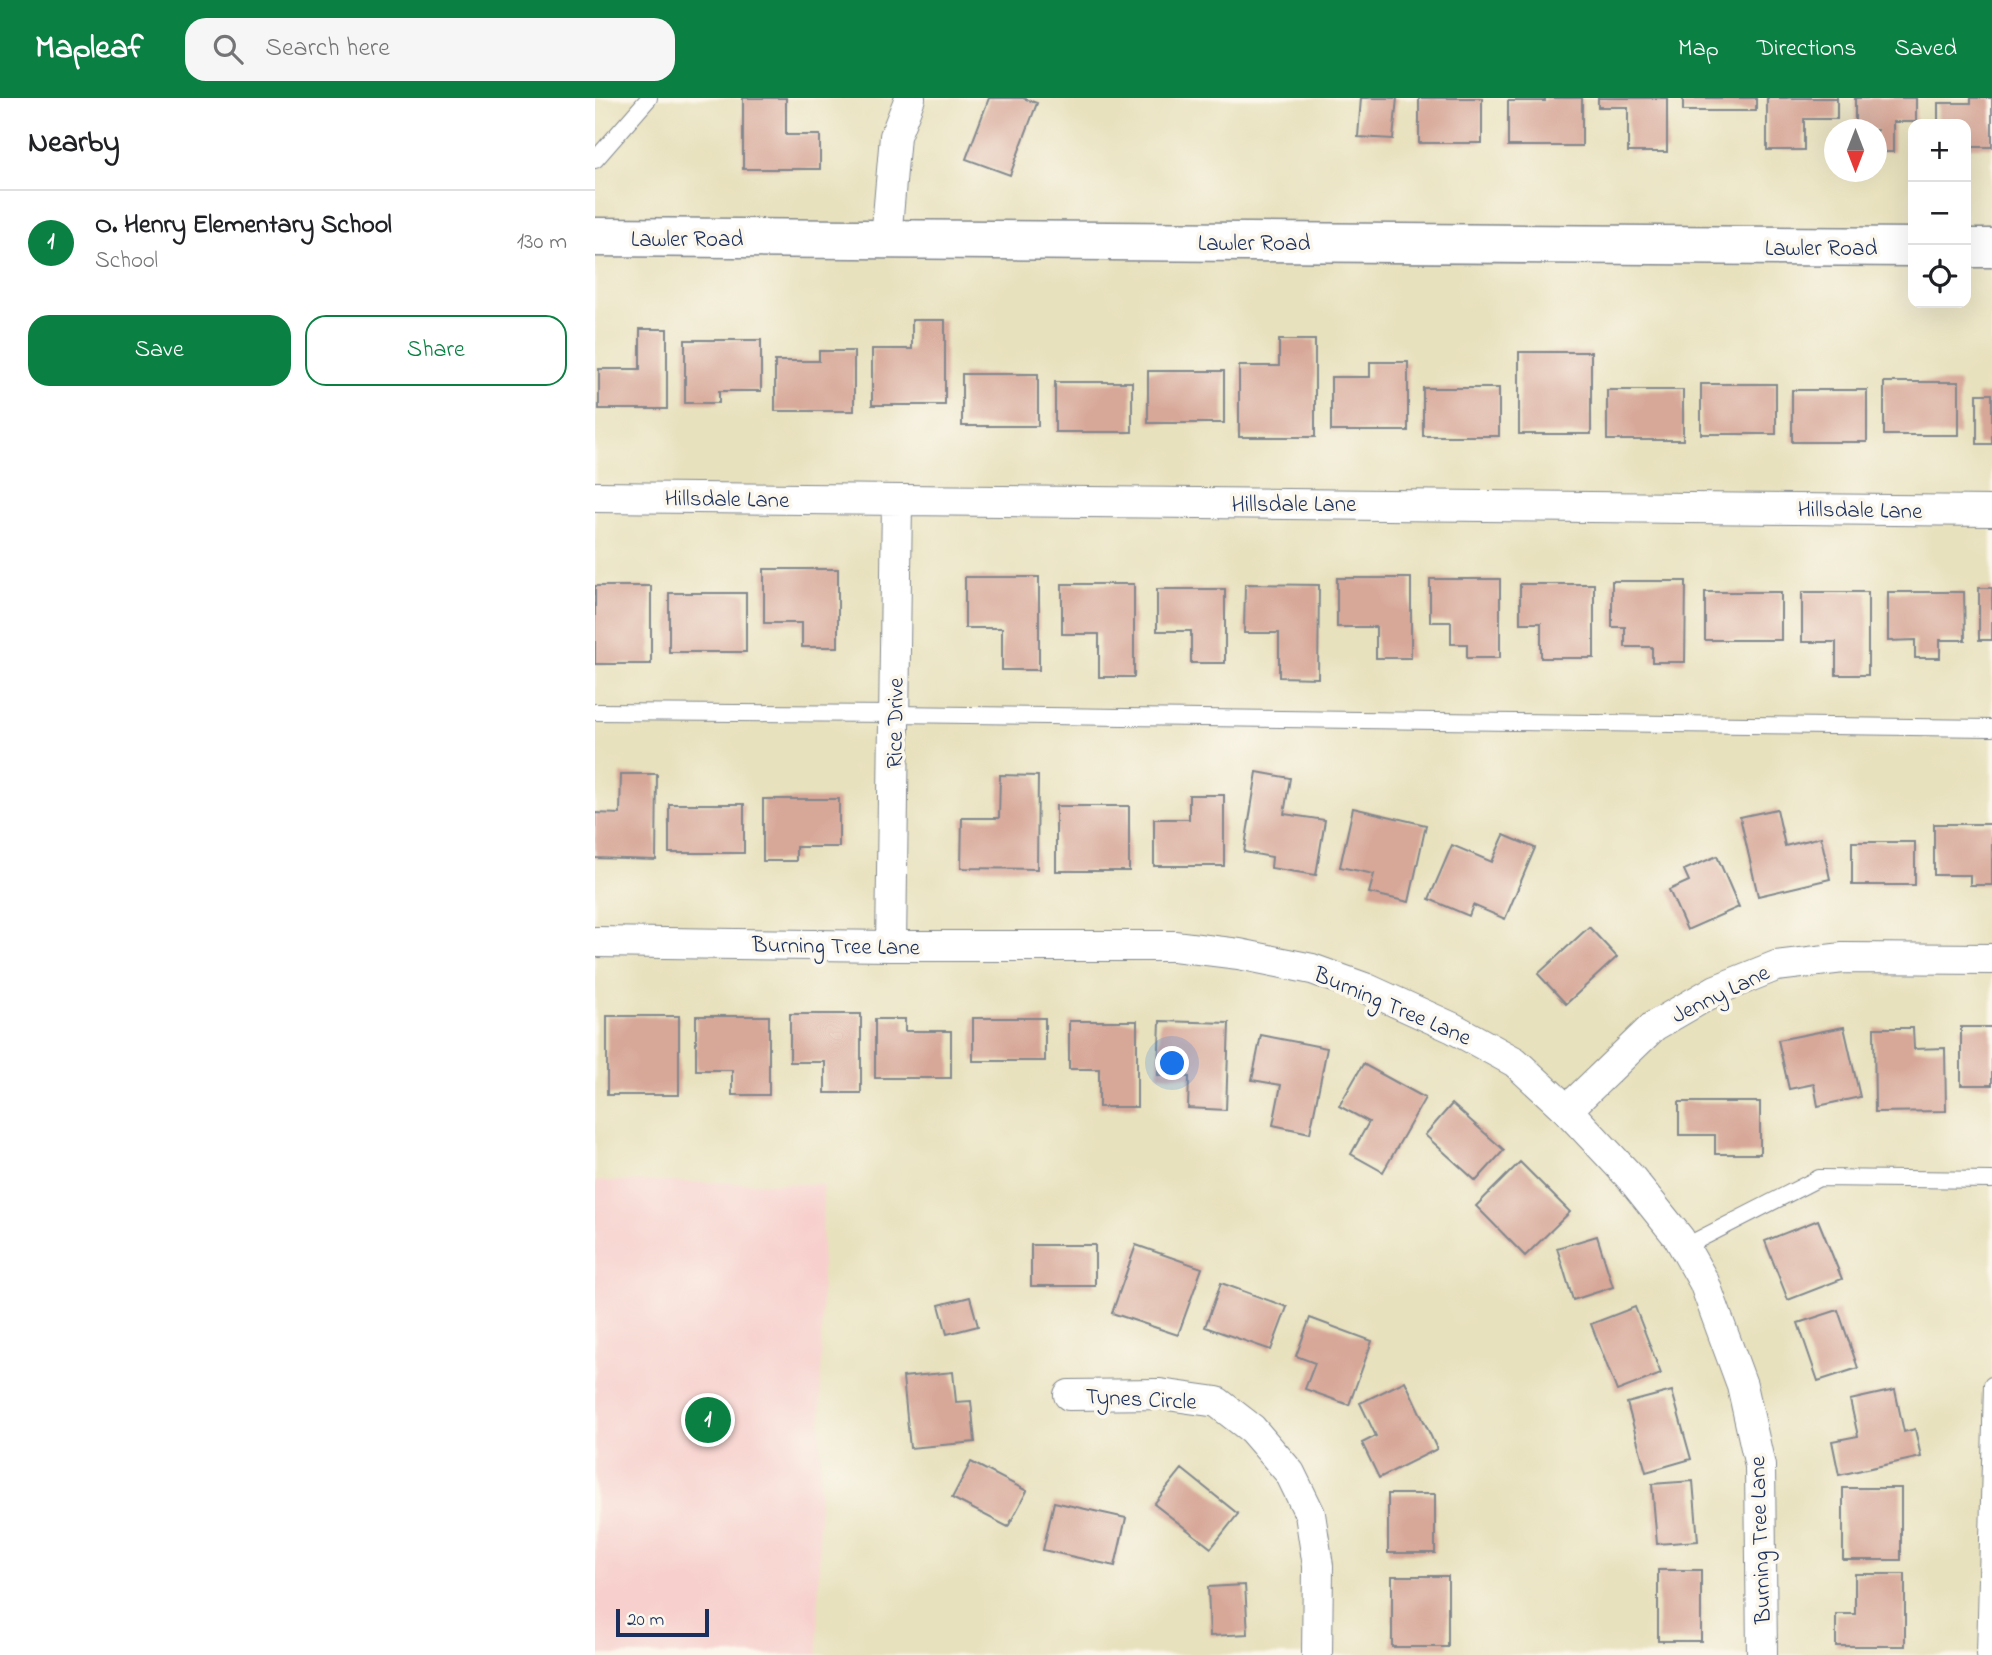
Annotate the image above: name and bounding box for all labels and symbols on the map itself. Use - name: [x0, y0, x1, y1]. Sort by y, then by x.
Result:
- north arrow: [1824, 119, 1887, 182]
- street label: Lawler Road: [631, 224, 743, 257]
- street label: Lawler Road: [1198, 228, 1310, 261]
- street label: Lawler Road: [1765, 233, 1877, 266]
- street label: Hillsdale Lane: [664, 483, 790, 518]
- street label: Hillsdale Lane: [1232, 489, 1357, 522]
- street label: Hillsdale Lane: [1797, 494, 1923, 529]
- street label: Rice Drive: [879, 676, 914, 769]
- street label: Burning Tree Lane: [751, 930, 921, 966]
- street label: Jenny Lane: [1667, 957, 1777, 1035]
- street label: Burning Tree Lane: [1307, 959, 1476, 1056]
- your location: [1155, 1046, 1189, 1080]
- street label: Tynes Circle: [1084, 1381, 1198, 1422]
- pin: 1: [685, 1394, 731, 1446]
- street label: Burning Tree Lane: [1742, 1455, 1782, 1625]
- scale bar: [616, 1606, 709, 1638]

